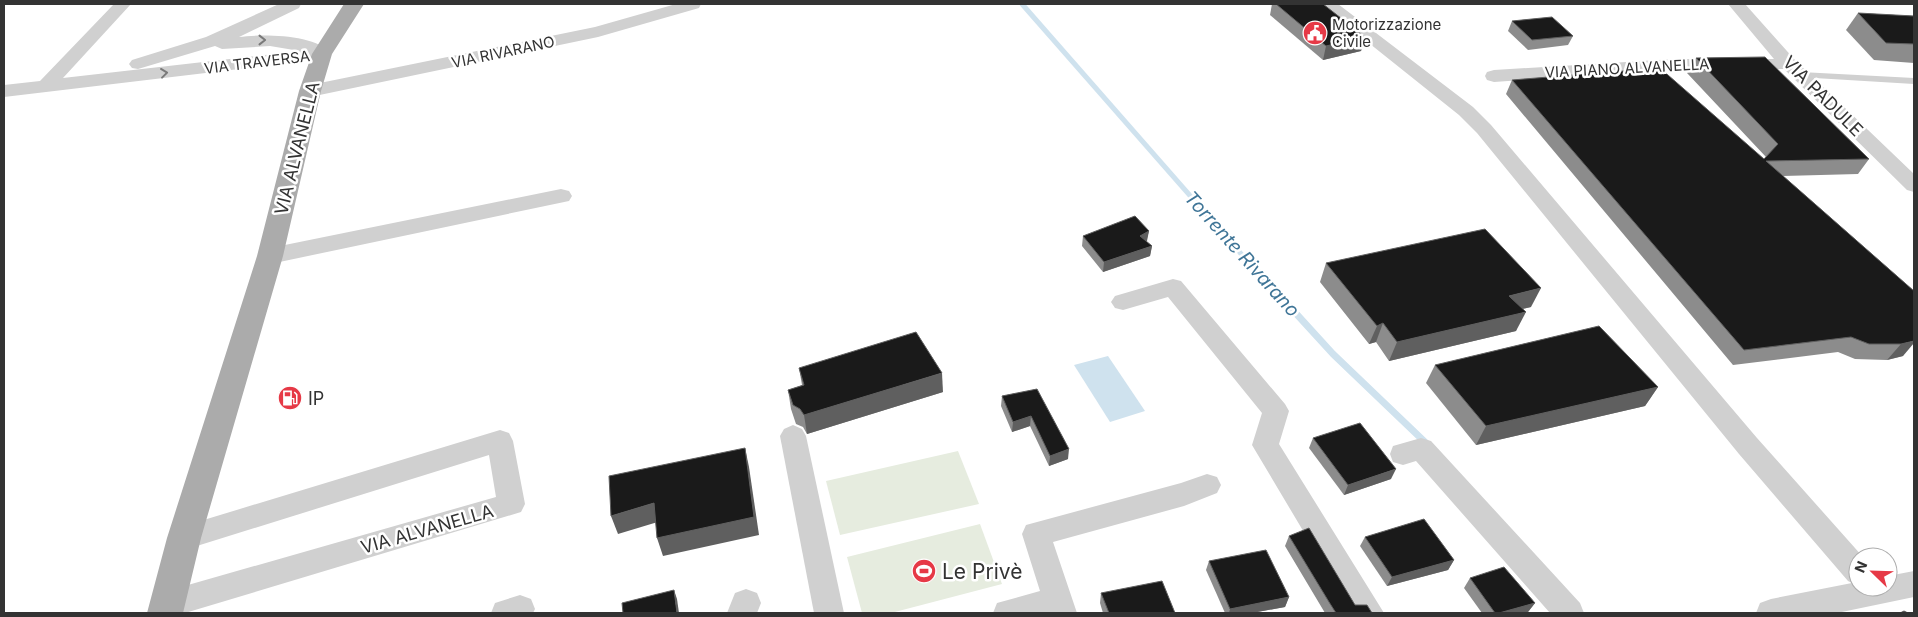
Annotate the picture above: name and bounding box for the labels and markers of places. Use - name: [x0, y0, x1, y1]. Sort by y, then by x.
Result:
- place label: Motorizzazione Civile: [1332, 15, 1441, 51]
- public building icon: Motorizzazione Civile: [1302, 20, 1328, 46]
- fuel station icon: IP: [277, 385, 303, 411]
- place label: IP: [308, 388, 324, 409]
- sports icon: Le Privè: [911, 558, 937, 584]
- place label: Le Privè: [942, 559, 1022, 584]

